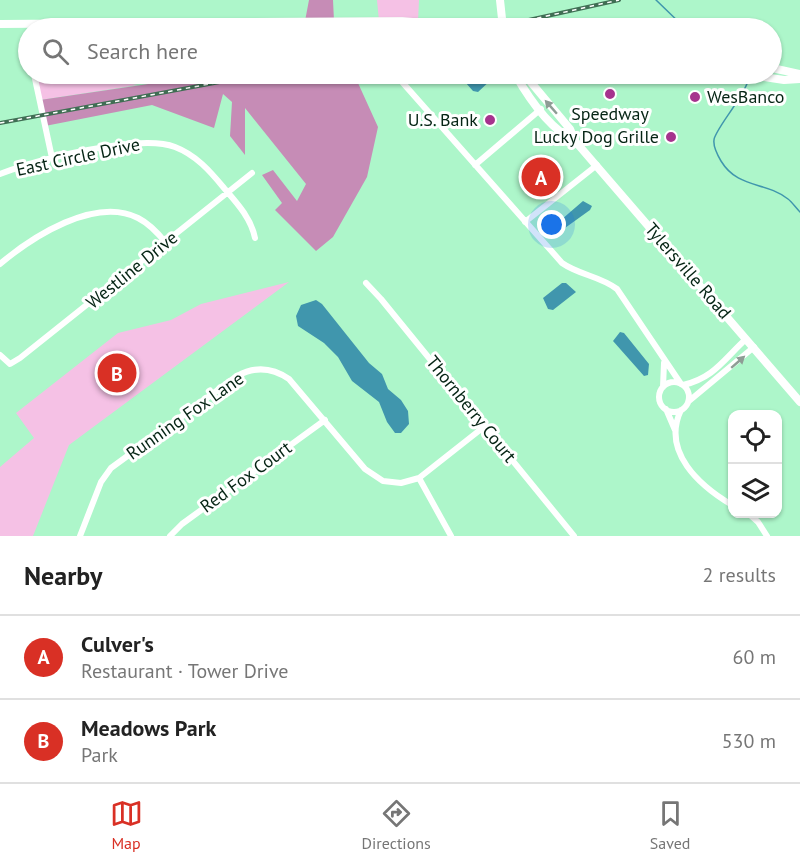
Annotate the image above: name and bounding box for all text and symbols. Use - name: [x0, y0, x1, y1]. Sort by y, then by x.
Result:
- search box: [18, 18, 782, 84]
- icon: search: [39, 35, 72, 68]
- text: Search here: [87, 37, 198, 65]
- place label: WesBanco: [707, 85, 785, 108]
- marker: Speedway: [603, 87, 617, 101]
- marker: WesBanco: [688, 90, 702, 104]
- one-way arrow: [545, 100, 558, 115]
- place label: Speedway: [571, 102, 649, 125]
- place label: U.S. Bank: [408, 108, 478, 131]
- marker: U.S. Bank: [483, 113, 497, 127]
- place label: Lucky Dog Grille: [534, 125, 659, 148]
- marker: Lucky Dog Grille: [664, 130, 678, 144]
- street label: East Circle Drive: [14, 132, 142, 181]
- pin: A: [522, 154, 560, 200]
- your location: [537, 210, 566, 239]
- street label: Tylersville Road: [640, 218, 737, 324]
- street label: Westline Drive: [81, 226, 182, 314]
- pin: B: [98, 350, 136, 395]
- street label: Thornberry Court: [421, 351, 522, 467]
- one-way arrow: [730, 355, 746, 368]
- street label: Running Fox Lane: [122, 367, 248, 465]
- map controls: [728, 410, 782, 518]
- button: locate: [728, 410, 782, 464]
- street label: Red Fox Court: [196, 436, 296, 517]
- button: layers: [728, 464, 782, 518]
- text: Nearby: [24, 559, 102, 592]
- text: 2 results: [703, 562, 776, 588]
- text: Culver's: [81, 630, 154, 658]
- text: A: [37, 644, 50, 670]
- text: 60 m: [733, 644, 776, 670]
- text: Restaurant · Tower Drive: [81, 658, 288, 684]
- text: Meadows Park: [81, 714, 216, 742]
- text: B: [38, 728, 49, 754]
- text: 530 m: [722, 728, 776, 754]
- text: Park: [81, 742, 118, 768]
- tab: Map: [110, 797, 143, 853]
- tab: Directions: [362, 797, 431, 853]
- tab: Saved: [650, 797, 690, 853]

